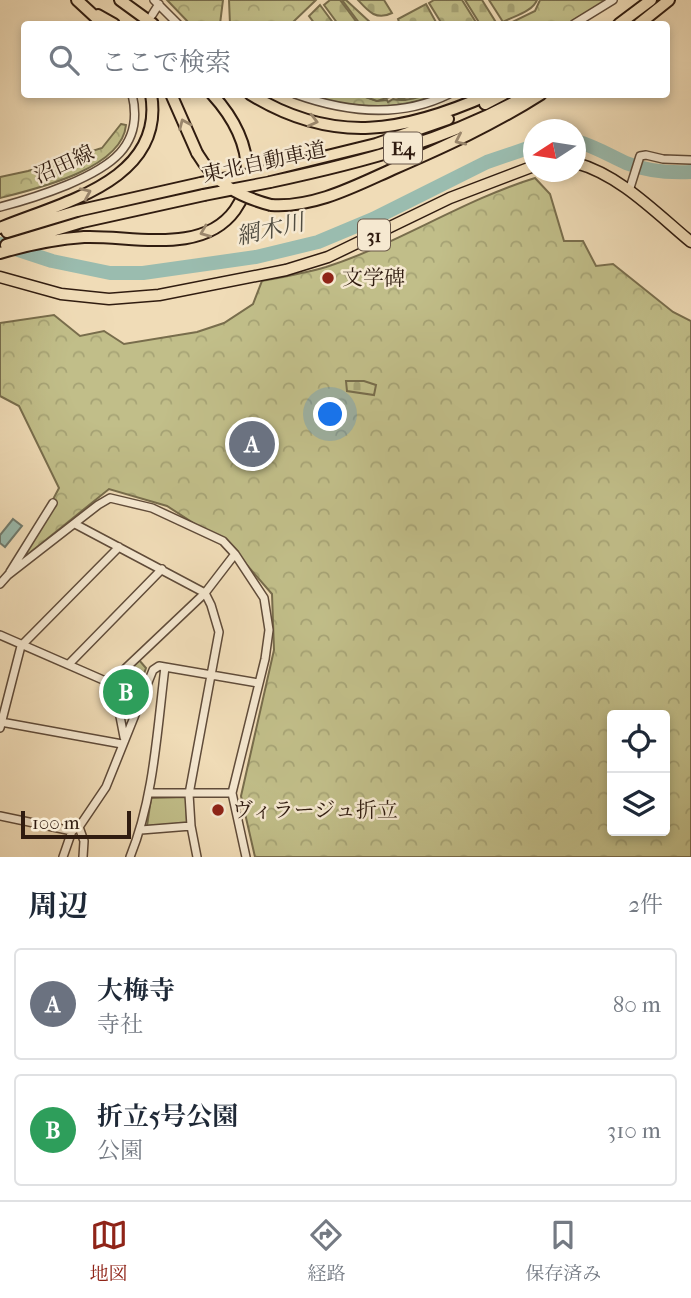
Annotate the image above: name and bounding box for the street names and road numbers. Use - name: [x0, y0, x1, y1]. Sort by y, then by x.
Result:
- road number: E4: [384, 132, 422, 164]
- street label: 東北自動車道: [200, 137, 328, 187]
- street label: 沼田線: [30, 140, 98, 188]
- road number: 31: [358, 219, 390, 250]

